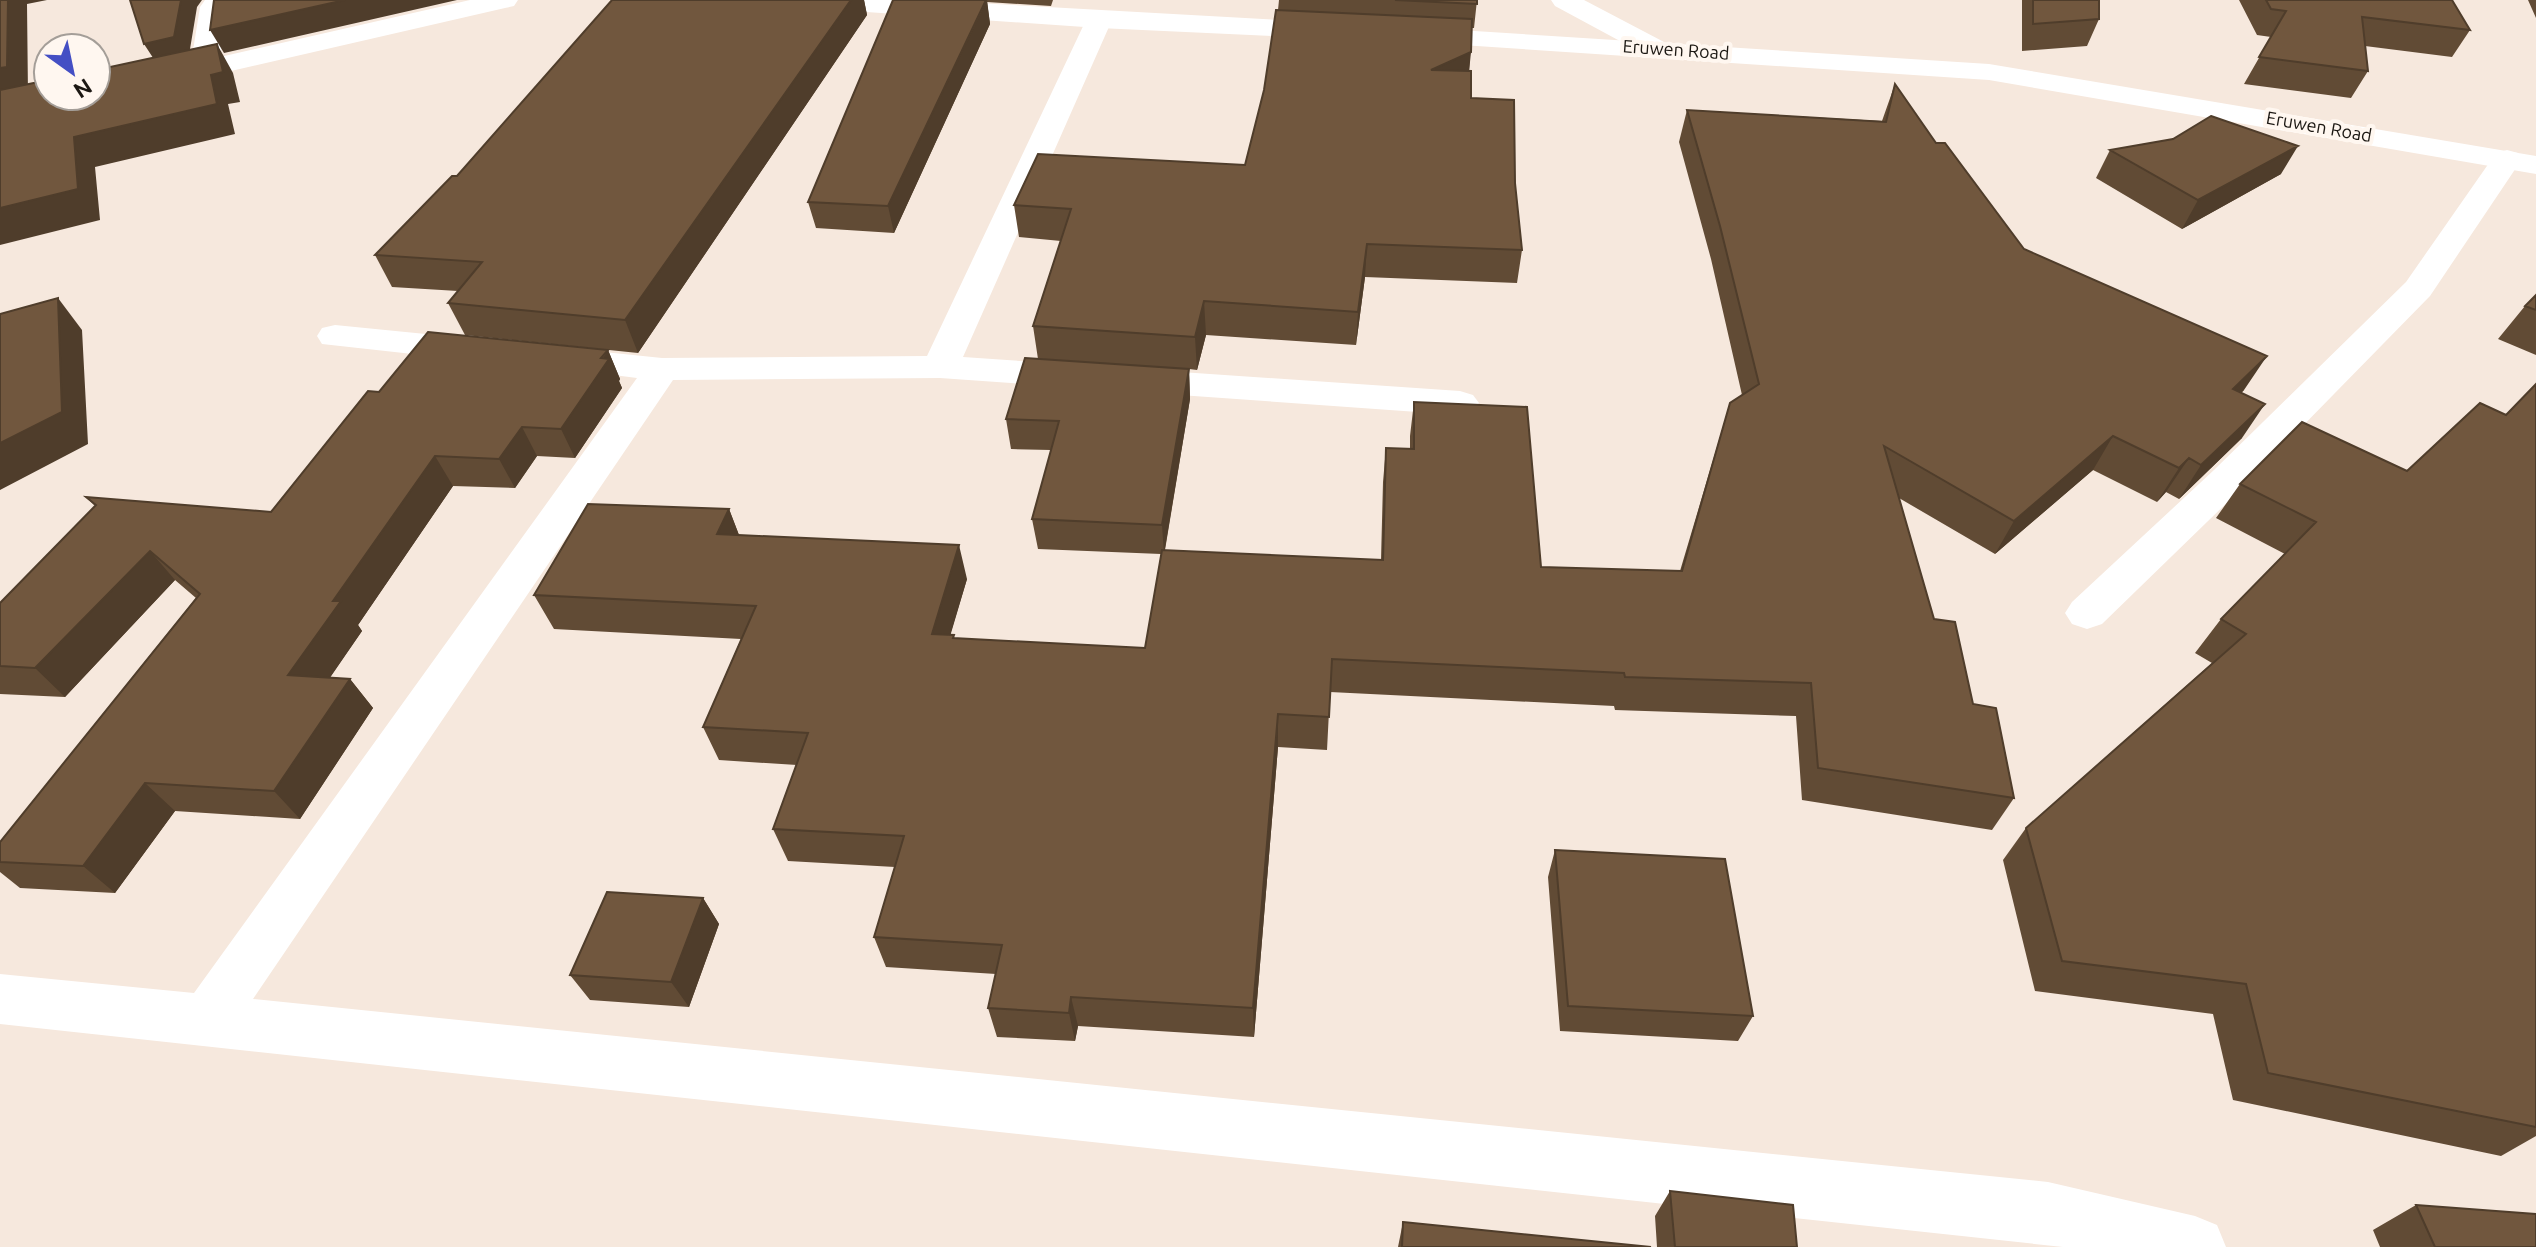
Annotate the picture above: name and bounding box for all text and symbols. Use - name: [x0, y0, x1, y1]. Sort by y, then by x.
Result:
- north arrow: [32, 32, 112, 112]
- street label: Eruwen Road: [1622, 35, 1730, 63]
- text: N: [69, 74, 97, 104]
- street label: Eruwen Road: [2265, 107, 2374, 145]

